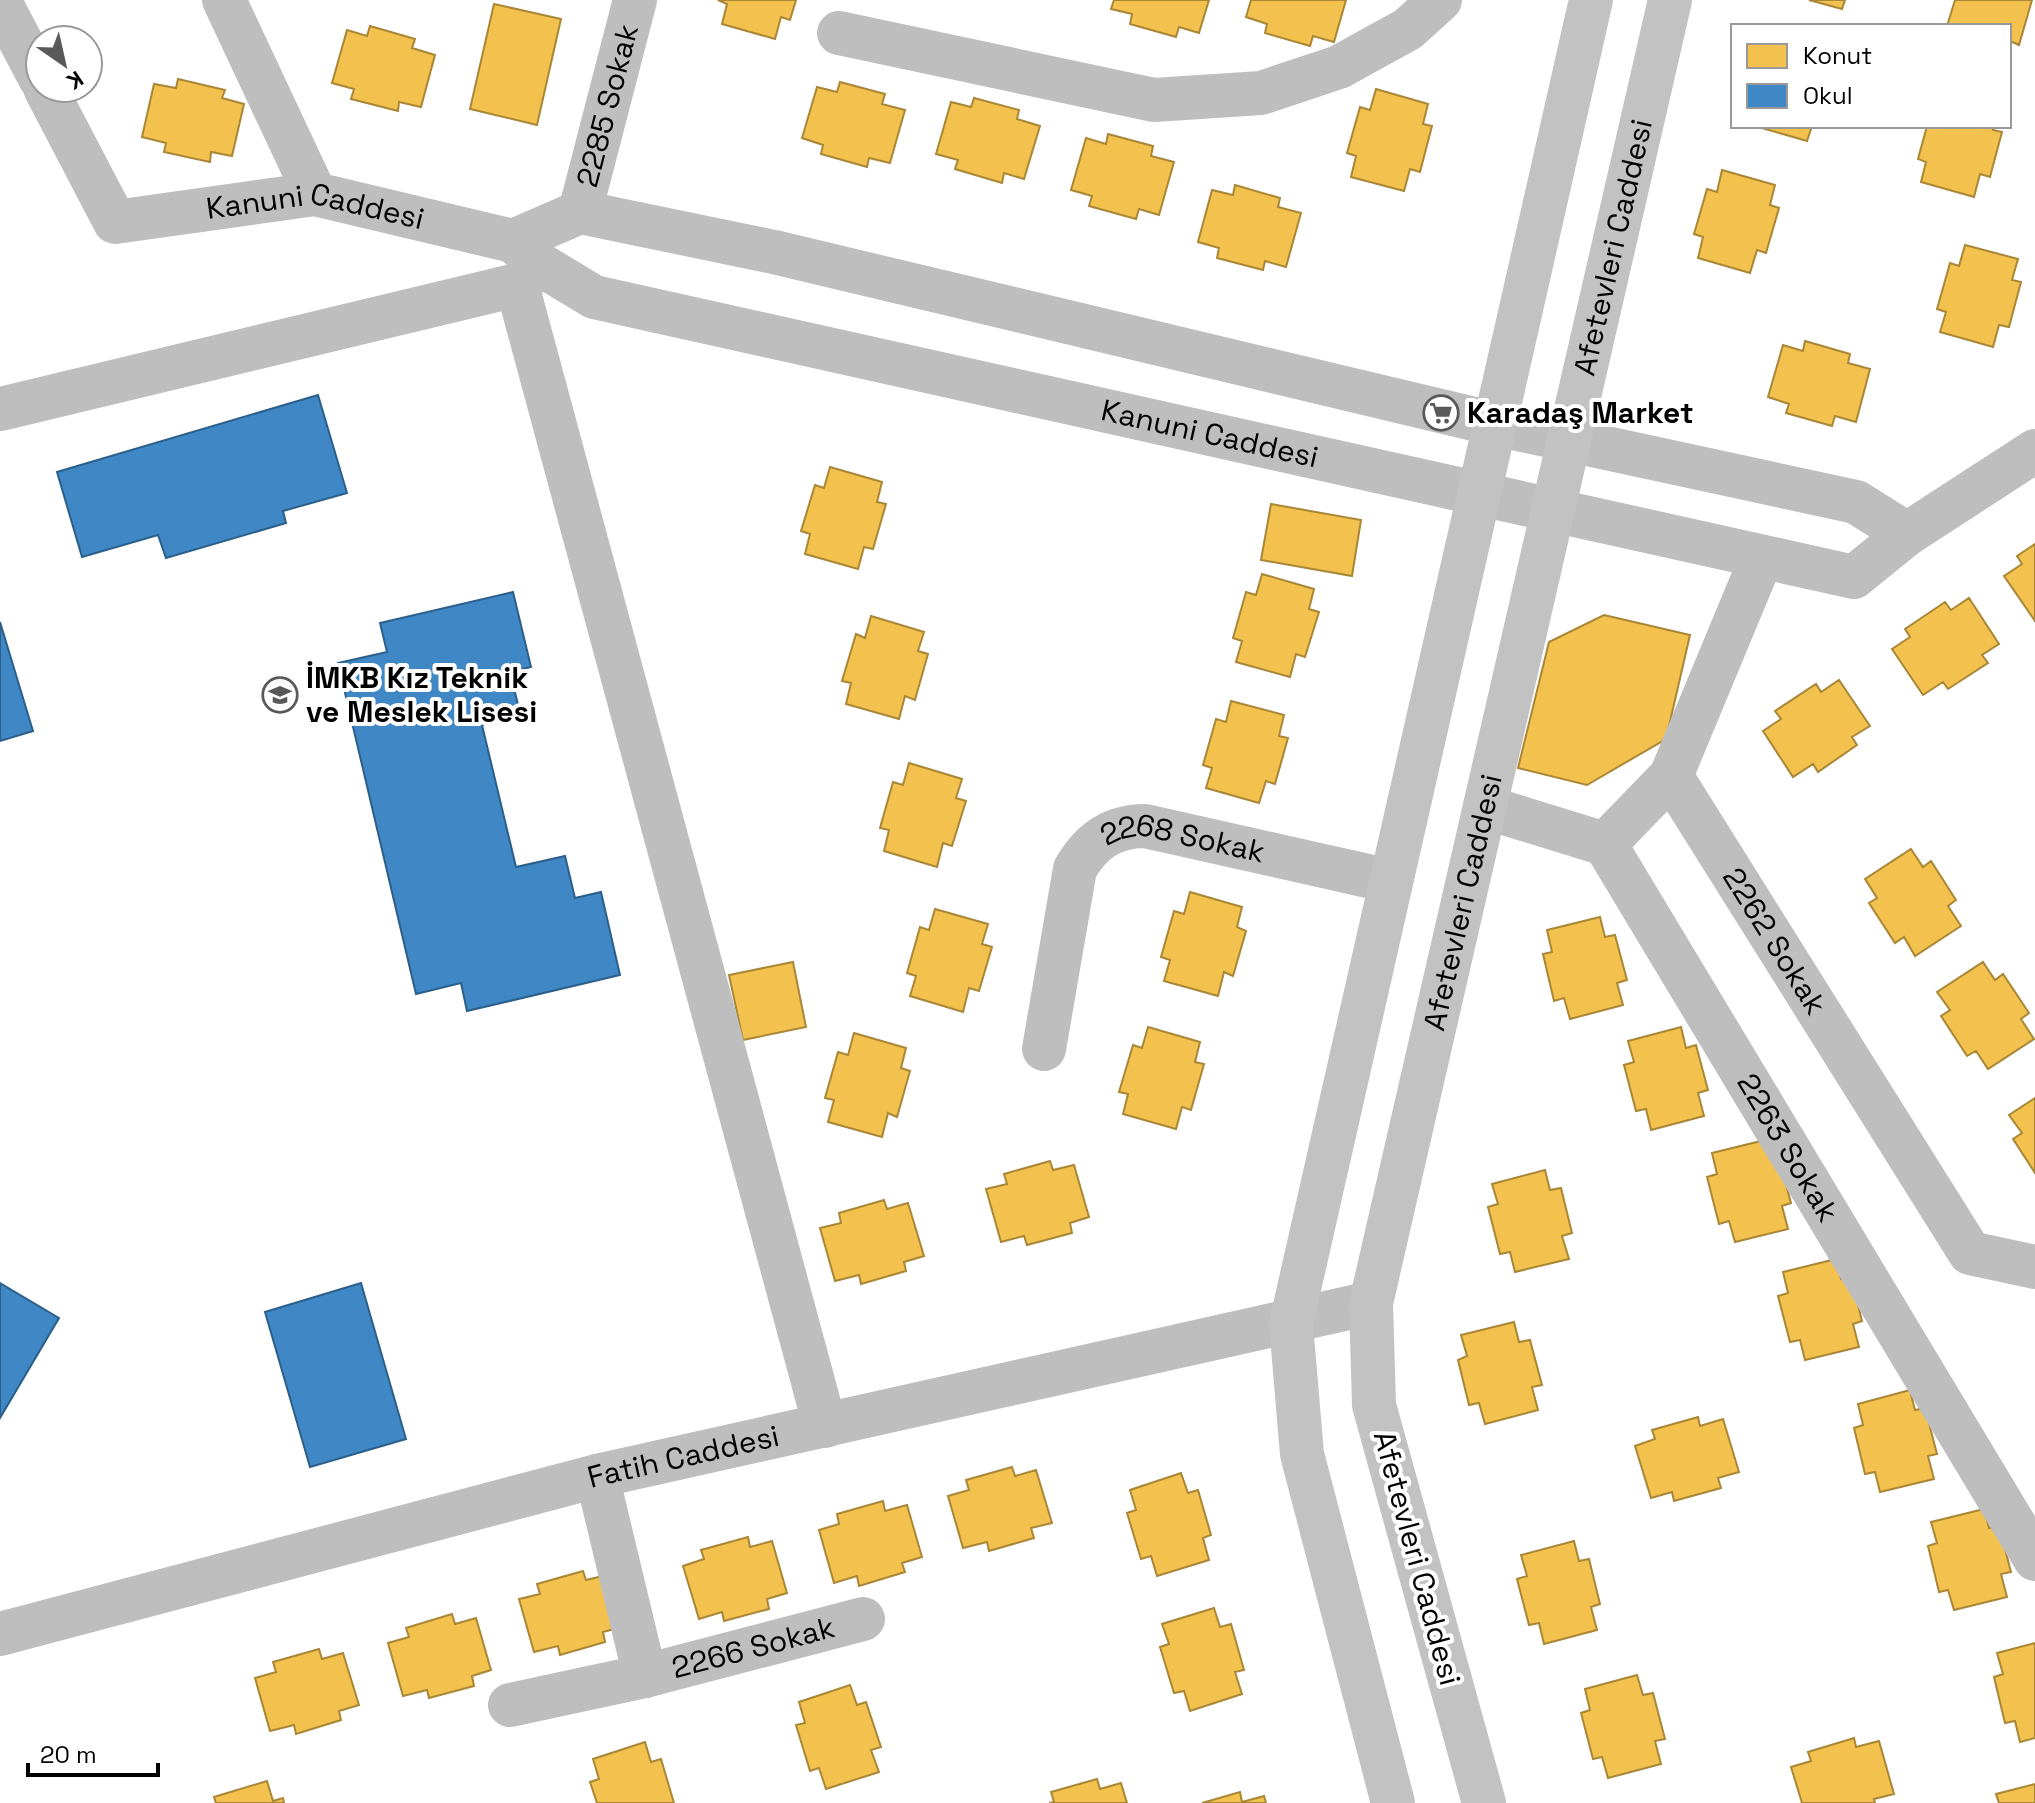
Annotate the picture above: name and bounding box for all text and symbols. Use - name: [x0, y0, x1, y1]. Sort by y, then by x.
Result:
- street label: 2285 Sokak: [567, 20, 647, 191]
- north arrow: [24, 24, 104, 104]
- legend: [1731, 24, 2011, 128]
- text: Konut: [1803, 40, 1872, 71]
- text: K: [61, 65, 89, 96]
- text: Okul: [1803, 80, 1853, 111]
- street label: Afetevleri Caddesi: [1564, 115, 1661, 379]
- street label: Kanuni Caddesi: [204, 174, 428, 238]
- street label: Kanuni Caddesi: [1097, 390, 1322, 476]
- place label: Karadaş Market: [1467, 393, 1694, 432]
- supermarket icon: Karadaş Market: [1422, 394, 1460, 432]
- place label: İMKB Kız Teknik ve Meslek Lisesi: [306, 658, 537, 731]
- school or university icon: İMKB Kız Teknik ve Meslek Lisesi: [261, 676, 299, 714]
- street label: Afetevleri Caddesi: [1414, 770, 1511, 1034]
- street label: 2268 Sokak: [1093, 805, 1269, 871]
- street label: 2262 Sokak: [1714, 860, 1836, 1022]
- street label: 2263 Sokak: [1728, 1066, 1848, 1229]
- street label: Fatih Caddesi: [583, 1416, 783, 1497]
- street label: Afetevleri Caddesi: [1365, 1426, 1470, 1689]
- street label: 2266 Sokak: [668, 1607, 839, 1687]
- scale bar: [28, 1727, 158, 1777]
- text: 20 m: [40, 1739, 97, 1770]

